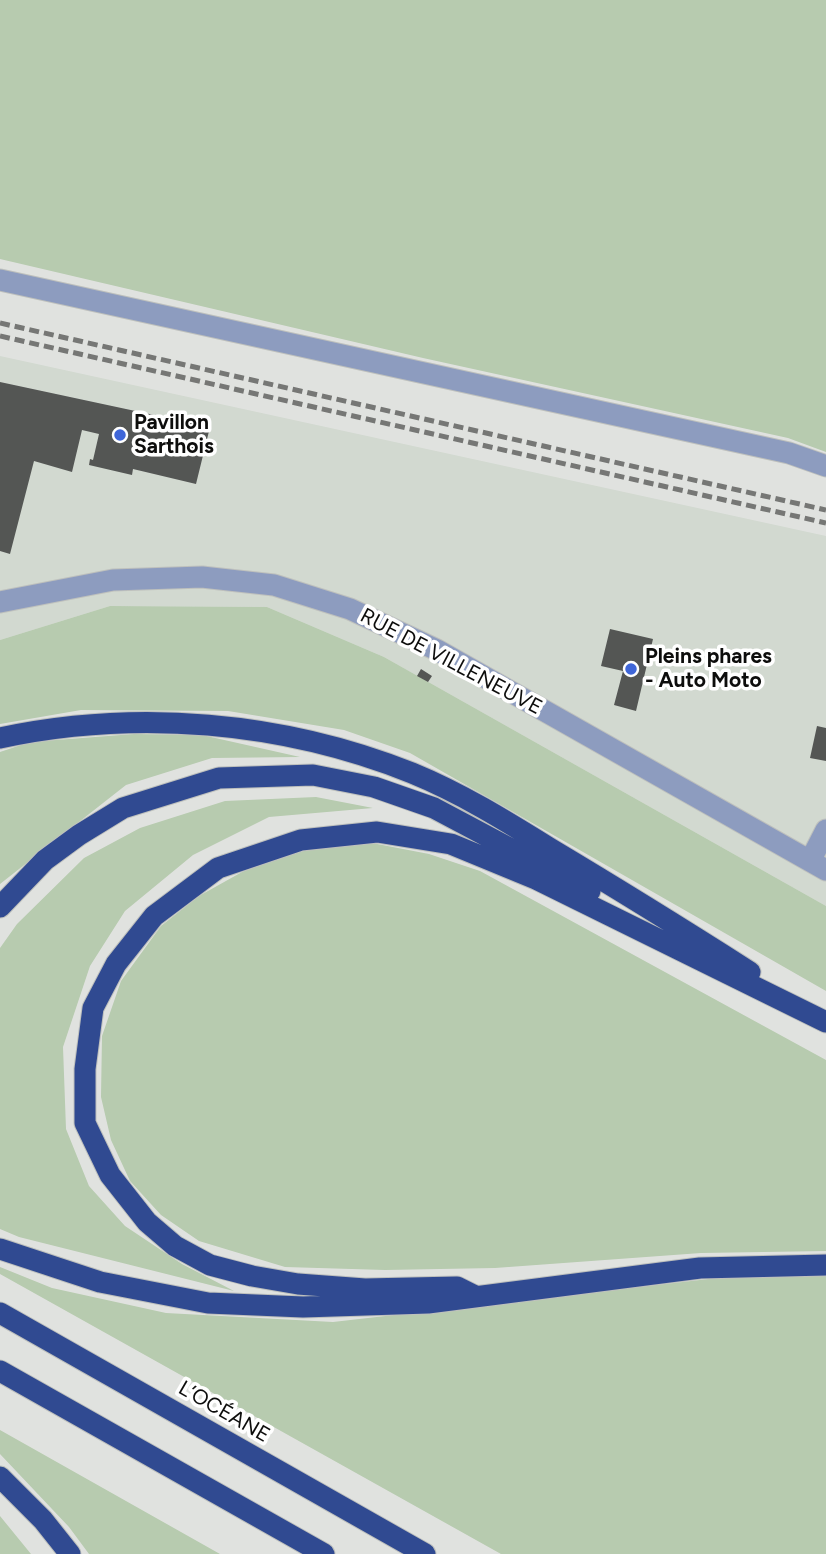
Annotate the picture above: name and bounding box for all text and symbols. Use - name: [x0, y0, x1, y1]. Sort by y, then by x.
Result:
- place label: Pavillon Sarthois: [134, 410, 214, 460]
- marker: Pavillon Sarthois: [112, 427, 128, 443]
- street label: RUE DE VILLENEUVE: [356, 603, 546, 721]
- place label: Pleins phares - Auto Moto: [645, 644, 772, 694]
- marker: Pleins phares - Auto Moto: [623, 661, 639, 677]
- street label: L’OCÉANE: [174, 1376, 274, 1448]

